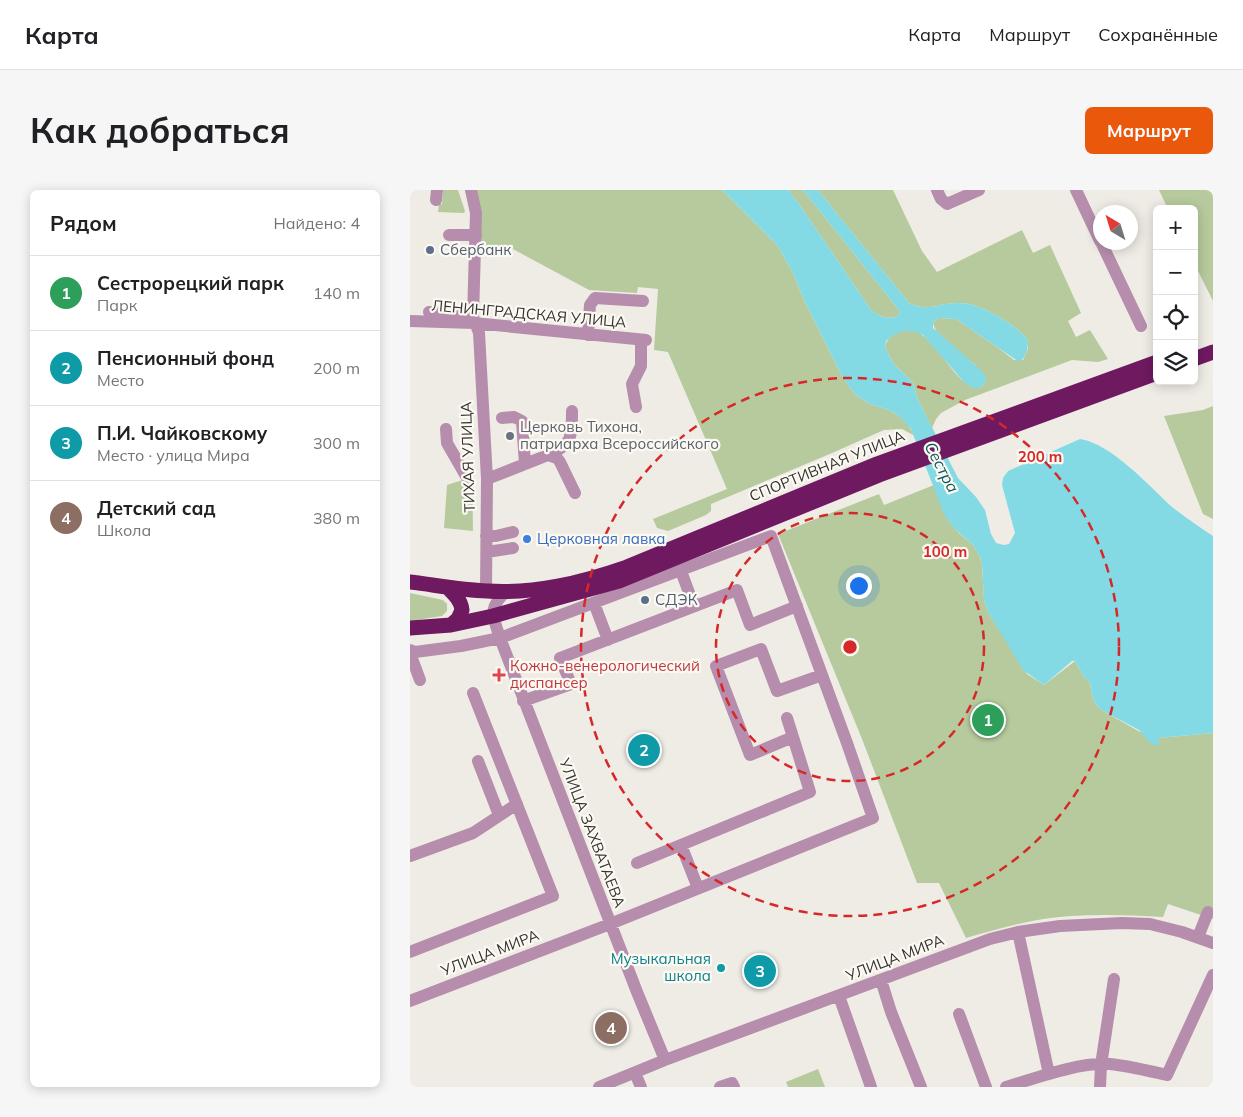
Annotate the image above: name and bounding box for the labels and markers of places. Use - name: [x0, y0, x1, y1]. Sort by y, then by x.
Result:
- place label: Сбербанк: [440, 240, 512, 259]
- marker: Сбербанк: [424, 244, 436, 256]
- place label: Церковь Тихона, патриарха Всероссийского: [520, 417, 719, 453]
- marker: Церковь Тихона, патриарха Всероссийского: [504, 430, 516, 442]
- place label: Церковная лавка: [537, 529, 666, 548]
- marker: Церковная лавка: [521, 533, 533, 545]
- place label: СДЭК: [655, 590, 698, 609]
- marker: СДЭК: [639, 594, 651, 606]
- centre of rings: [841, 638, 859, 656]
- place label: Кожно-венерологический диспансер: [510, 656, 700, 692]
- marker: Кожно-венерологический диспансер: [492, 668, 506, 682]
- pin: 1: [972, 701, 1004, 739]
- pin: 2: [628, 731, 660, 769]
- place label: Музыкальная школа: [611, 949, 711, 985]
- pin: 3: [744, 952, 776, 990]
- marker: Музыкальная школа: [715, 962, 727, 974]
- pin: 4: [595, 1009, 627, 1047]

